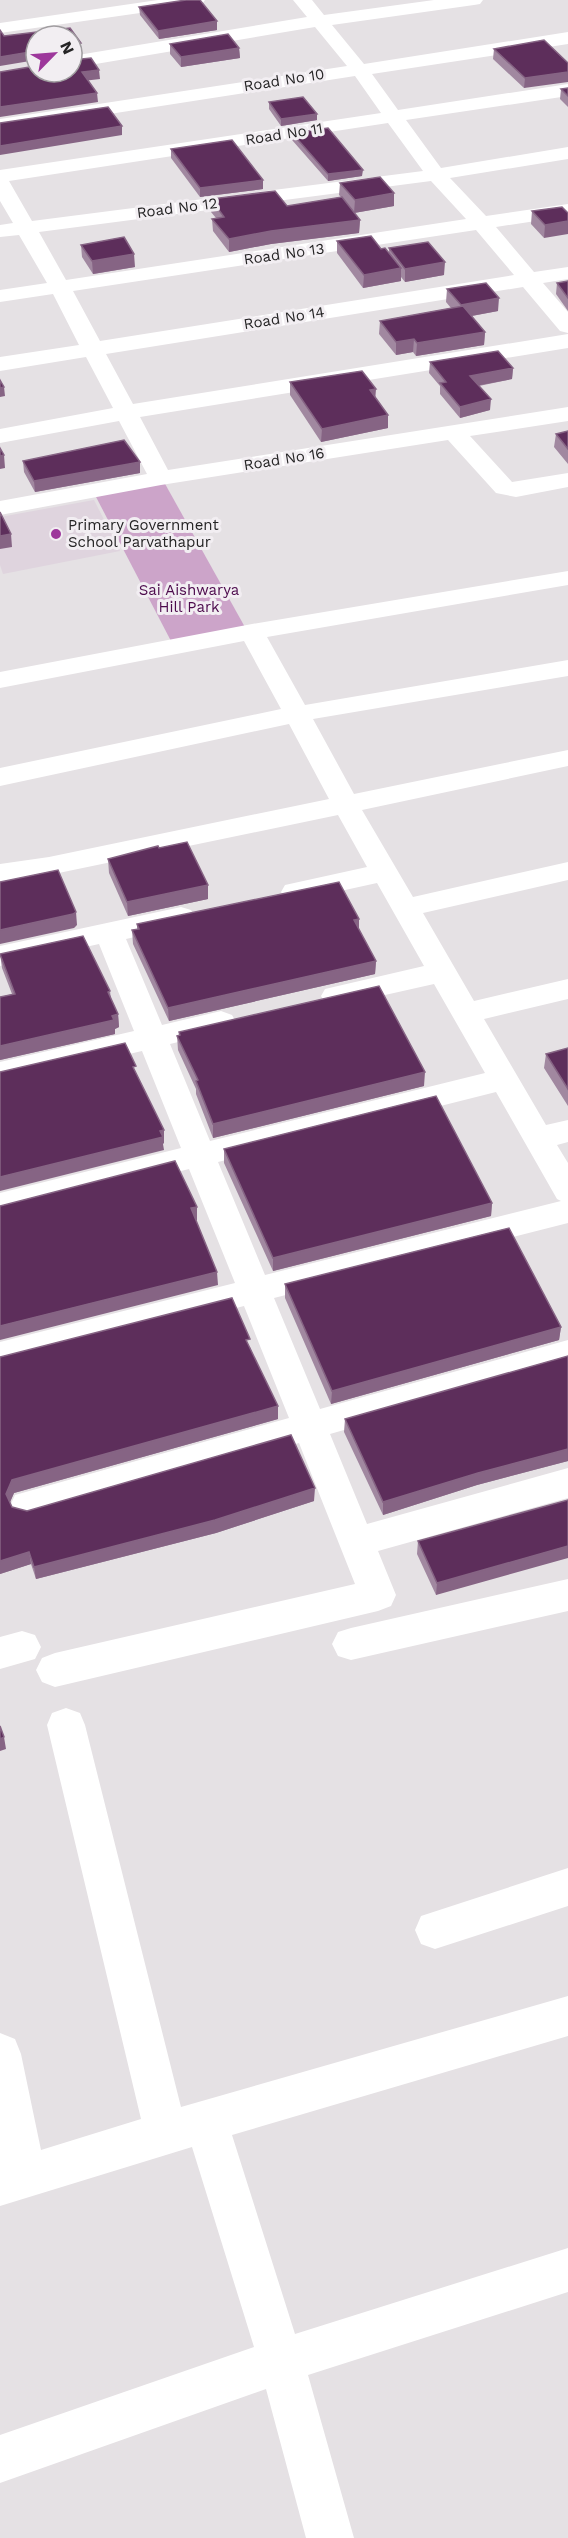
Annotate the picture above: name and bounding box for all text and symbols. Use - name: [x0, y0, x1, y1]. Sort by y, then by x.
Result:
- north arrow: [24, 24, 84, 84]
- text: N: [56, 38, 78, 57]
- street label: Road No 10: [242, 65, 326, 95]
- street label: Road No 11: [244, 119, 324, 149]
- street label: Road No 12: [136, 194, 218, 222]
- street label: Road No 13: [243, 239, 325, 269]
- street label: Road No 14: [242, 303, 326, 333]
- street label: Road No 16: [242, 444, 326, 474]
- place label: Primary Government School Parvathapur: [68, 516, 219, 551]
- marker: Primary Government School Parvathapur: [49, 527, 63, 541]
- park label: Sai Aishwarya Hill Park: [139, 581, 240, 616]

